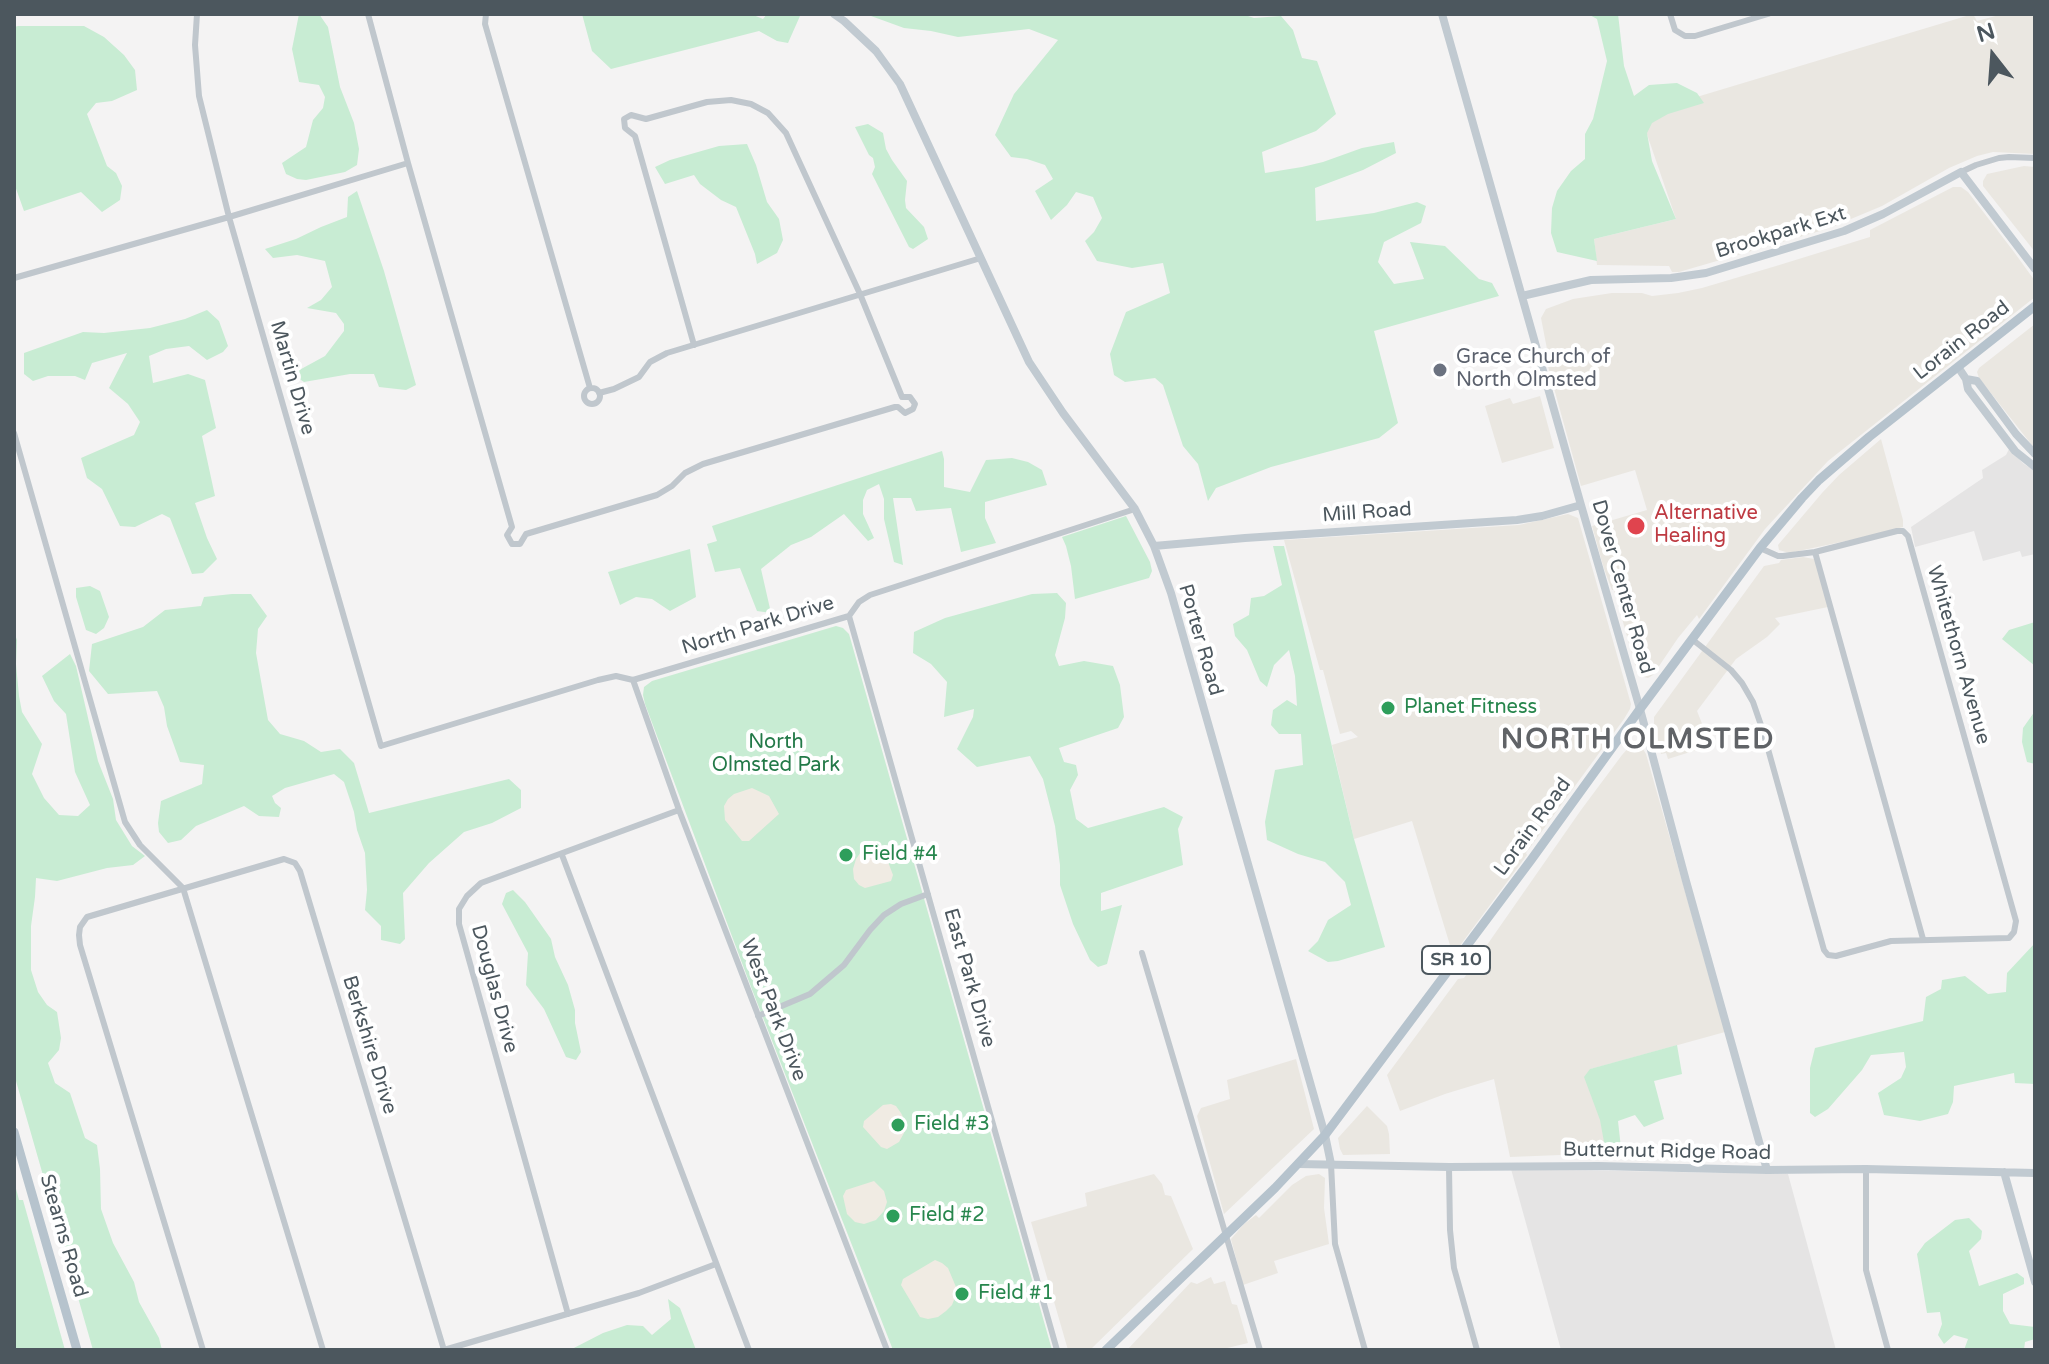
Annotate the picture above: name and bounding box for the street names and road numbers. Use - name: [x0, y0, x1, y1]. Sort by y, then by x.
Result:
- street label: Brookpark Ext: [1713, 202, 1849, 264]
- street label: Lorain Road: [1909, 296, 2015, 386]
- street label: Martin Drive: [264, 318, 320, 438]
- street label: Dover Center Road: [1586, 497, 1658, 677]
- street label: Mill Road: [1322, 498, 1412, 528]
- street label: Whitethorn Avenue: [1921, 563, 1995, 747]
- street label: Porter Road: [1173, 581, 1227, 699]
- street label: North Park Drive: [679, 591, 837, 661]
- street label: Lorain Road: [1489, 773, 1577, 881]
- street label: East Park Drive: [938, 906, 1000, 1050]
- street label: Douglas Drive: [465, 922, 523, 1056]
- street label: West Park Drive: [735, 936, 811, 1084]
- road number: SR 10: [1422, 946, 1490, 974]
- street label: Berkshire Drive: [337, 973, 401, 1117]
- street label: Butternut Ridge Road: [1563, 1138, 1771, 1166]
- street label: Stearns Road: [34, 1172, 92, 1300]

